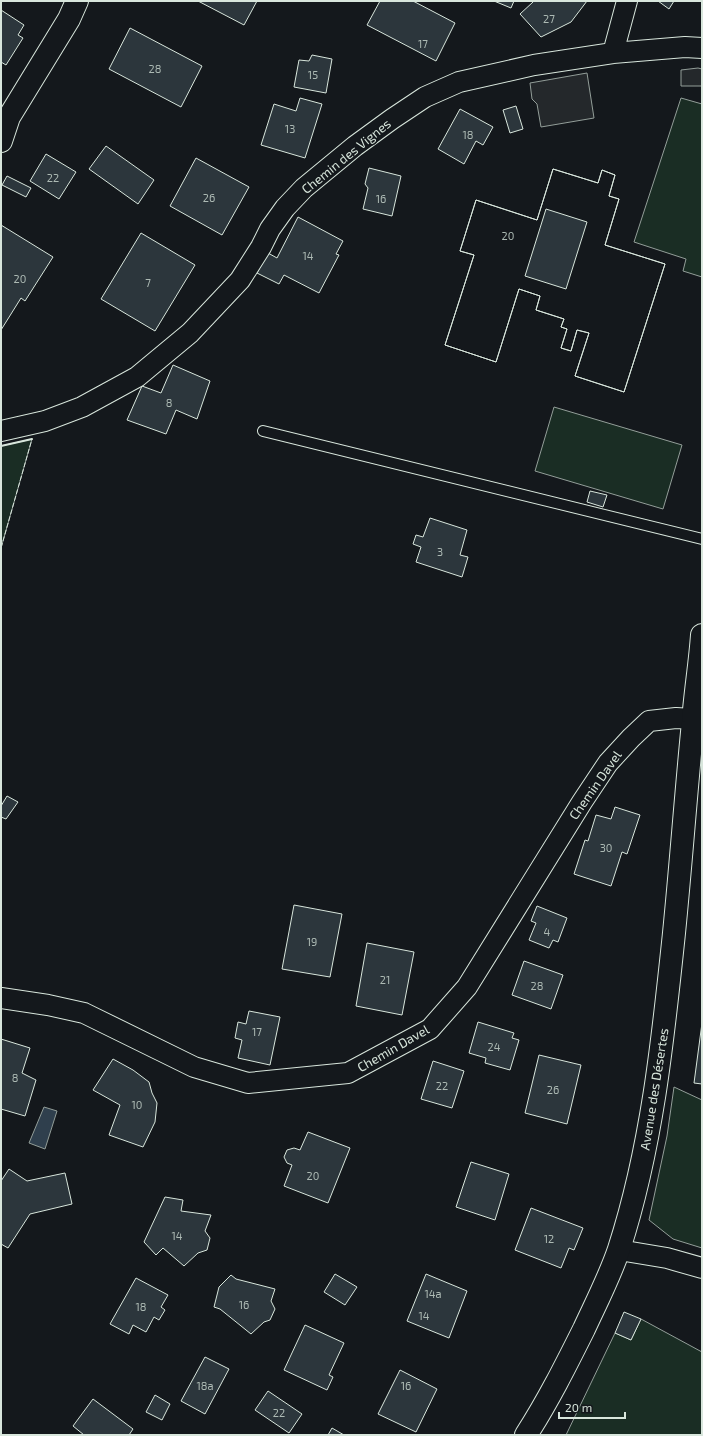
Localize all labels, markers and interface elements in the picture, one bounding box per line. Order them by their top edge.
house number: 27 [543,12,555,25]
house number: 17 [418,37,428,50]
house number: 28 [149,62,161,75]
house number: 15 [308,68,318,81]
street label: Chemin des Vignes [298,115,394,197]
house number: 13 [285,122,295,135]
house number: 18 [462,128,474,141]
house number: 22 [47,171,59,184]
house number: 26 [203,191,215,204]
house number: 16 [376,192,386,205]
house number: 20 [502,229,514,242]
house number: 14 [302,249,314,262]
house number: 20 [14,272,26,285]
house number: 7 [145,276,151,289]
house number: 8 [166,396,172,409]
house number: 3 [437,545,443,558]
street label: Chemin Davel [565,747,625,823]
house number: 30 [600,841,612,854]
house number: 4 [544,925,551,938]
house number: 19 [307,935,317,948]
house number: 21 [380,973,390,986]
house number: 28 [531,979,543,992]
street label: Chemin Davel [354,1021,432,1075]
house number: 17 [252,1025,262,1038]
street label: Avenue des Désertes [636,1027,672,1151]
house number: 24 [488,1040,501,1053]
house number: 8 [12,1071,18,1084]
house number: 22 [436,1079,448,1092]
house number: 26 [547,1083,559,1096]
house number: 10 [131,1098,143,1111]
house number: 20 [307,1169,319,1182]
house number: 14 [171,1229,183,1242]
house number: 12 [544,1232,554,1245]
house number: 14a [424,1287,442,1300]
house number: 16 [239,1298,249,1311]
house number: 18 [135,1300,147,1313]
house number: 14 [418,1309,430,1322]
house number: 18a [196,1379,214,1392]
house number: 16 [401,1379,411,1392]
scale bar [559,1394,625,1420]
text: 20 m [565,1400,592,1414]
house number: 22 [273,1406,285,1419]

